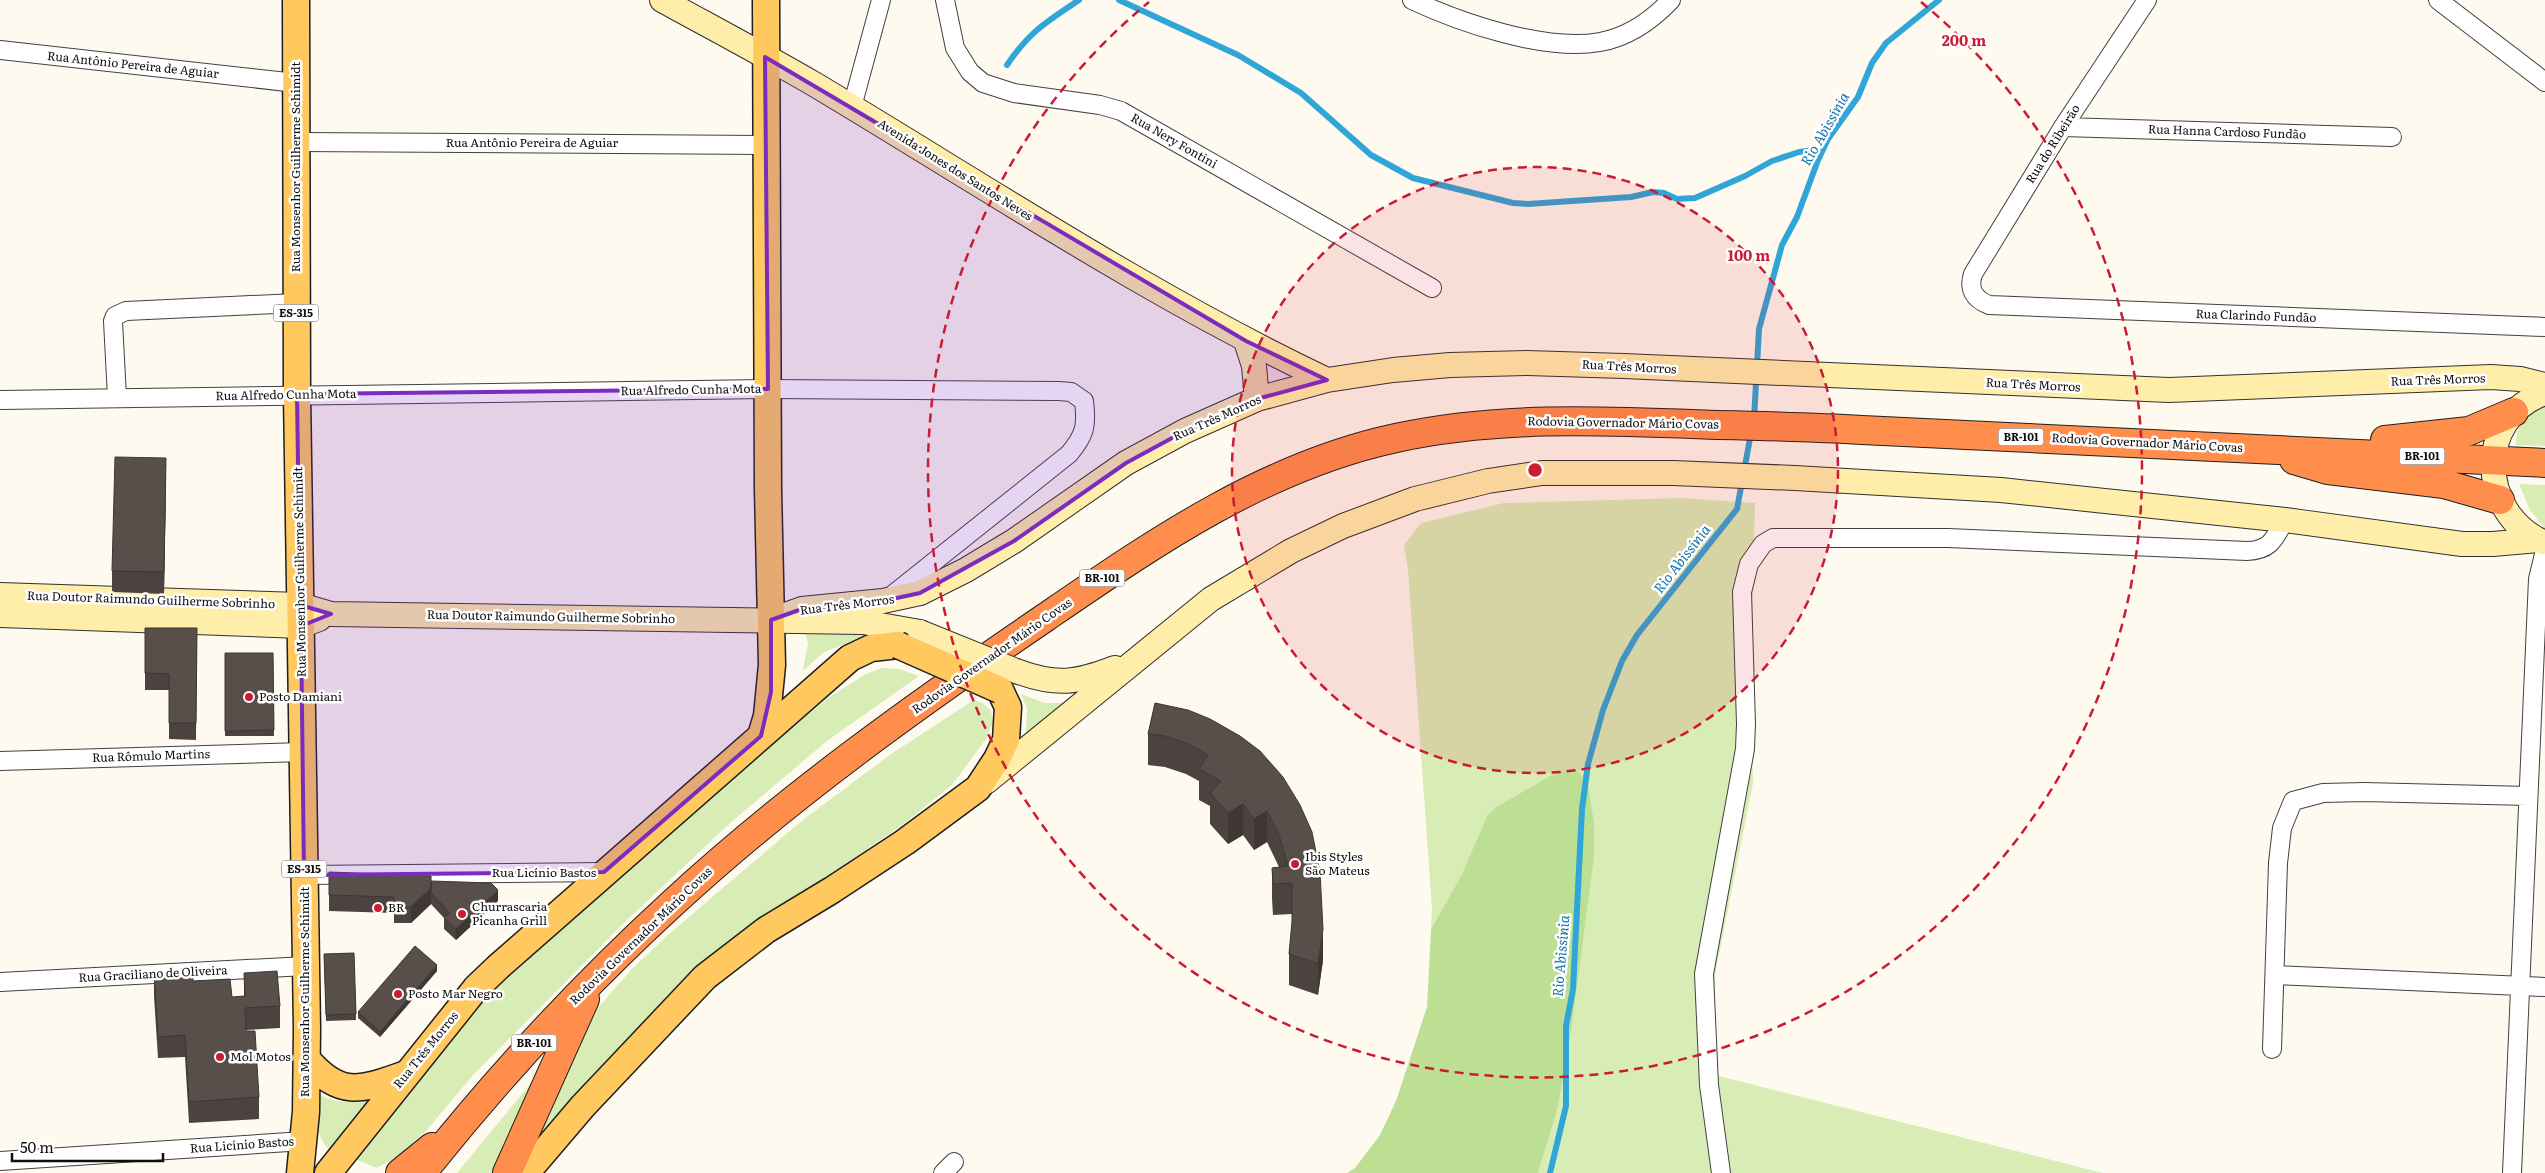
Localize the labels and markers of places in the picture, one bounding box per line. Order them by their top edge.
centre of rings [1526,461,1544,479]
place label: Posto Damiani [259,687,342,705]
marker: Posto Damiani [243,691,255,703]
place label: Ibis Styles São Mateus [1305,847,1370,879]
marker: Ibis Styles São Mateus [1289,858,1301,870]
place label: Churrascaria Picanha Grill [472,897,548,929]
place label: BR [388,898,405,916]
marker: BR [372,902,384,914]
marker: Churrascaria Picanha Grill [456,908,468,920]
place label: Posto Mar Negro [408,984,503,1002]
marker: Posto Mar Negro [392,988,404,1000]
place label: Mol Motos [230,1047,291,1065]
marker: Mol Motos [214,1051,226,1063]

